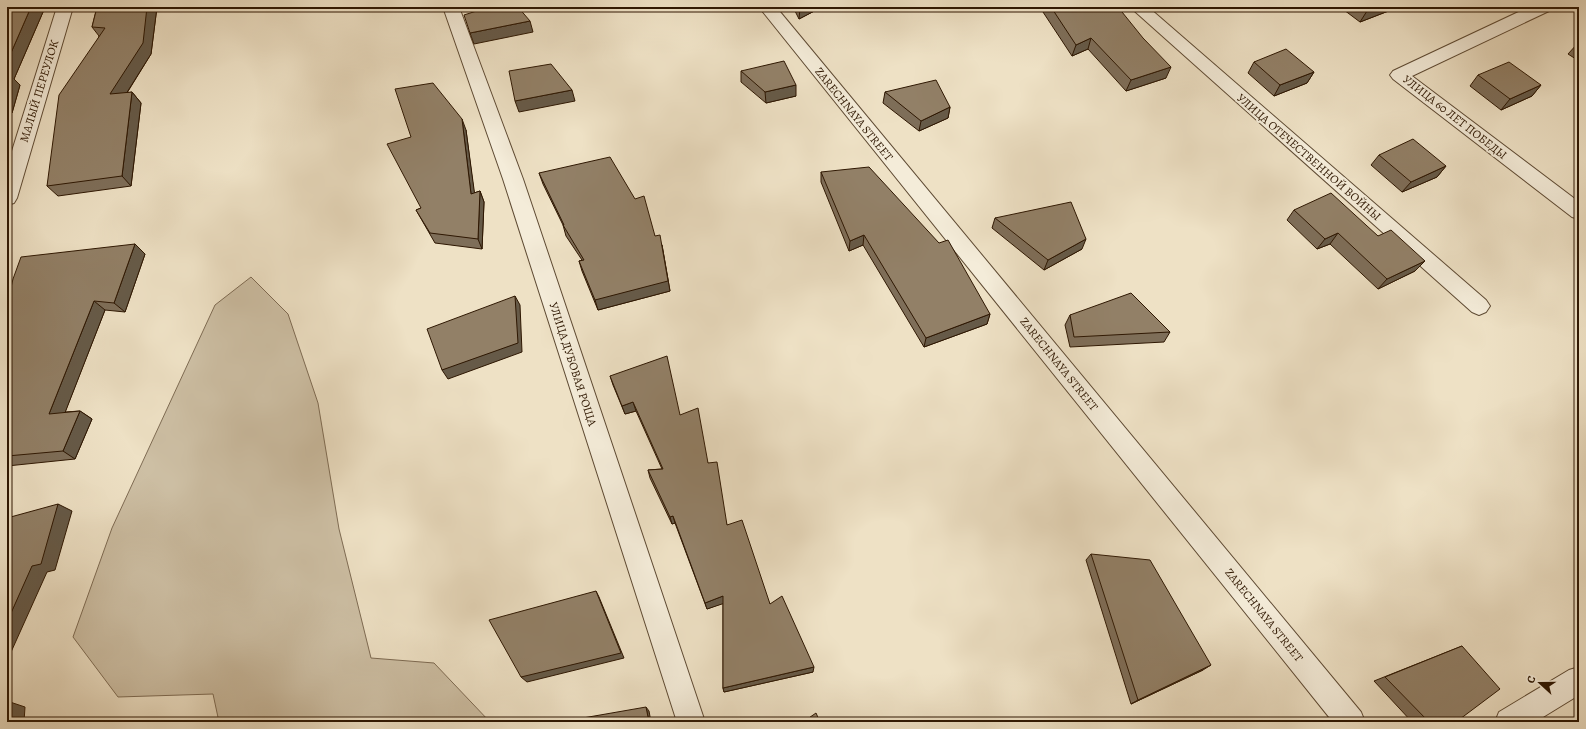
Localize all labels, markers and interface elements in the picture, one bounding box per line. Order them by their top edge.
street label: МАЛЫЙ ПЕРЕУЛОК [16,38,62,144]
street label: ZARECHNAYA STREET [811,64,897,164]
street label: УЛИЦА 60 ЛЕТ ПОБЕДЫ [1400,71,1510,163]
street label: УЛИЦА ОТЕЧЕСТВЕННОЙ ВОЙНЫ [1233,90,1385,224]
street label: УЛИЦА ДУБОВАЯ РОЩА [545,300,601,429]
street label: ZARECHNAYA STREET [1016,314,1102,414]
street label: ZARECHNAYA STREET [1221,565,1307,665]
north arrow [1520,663,1560,703]
text: С [1523,674,1539,685]

